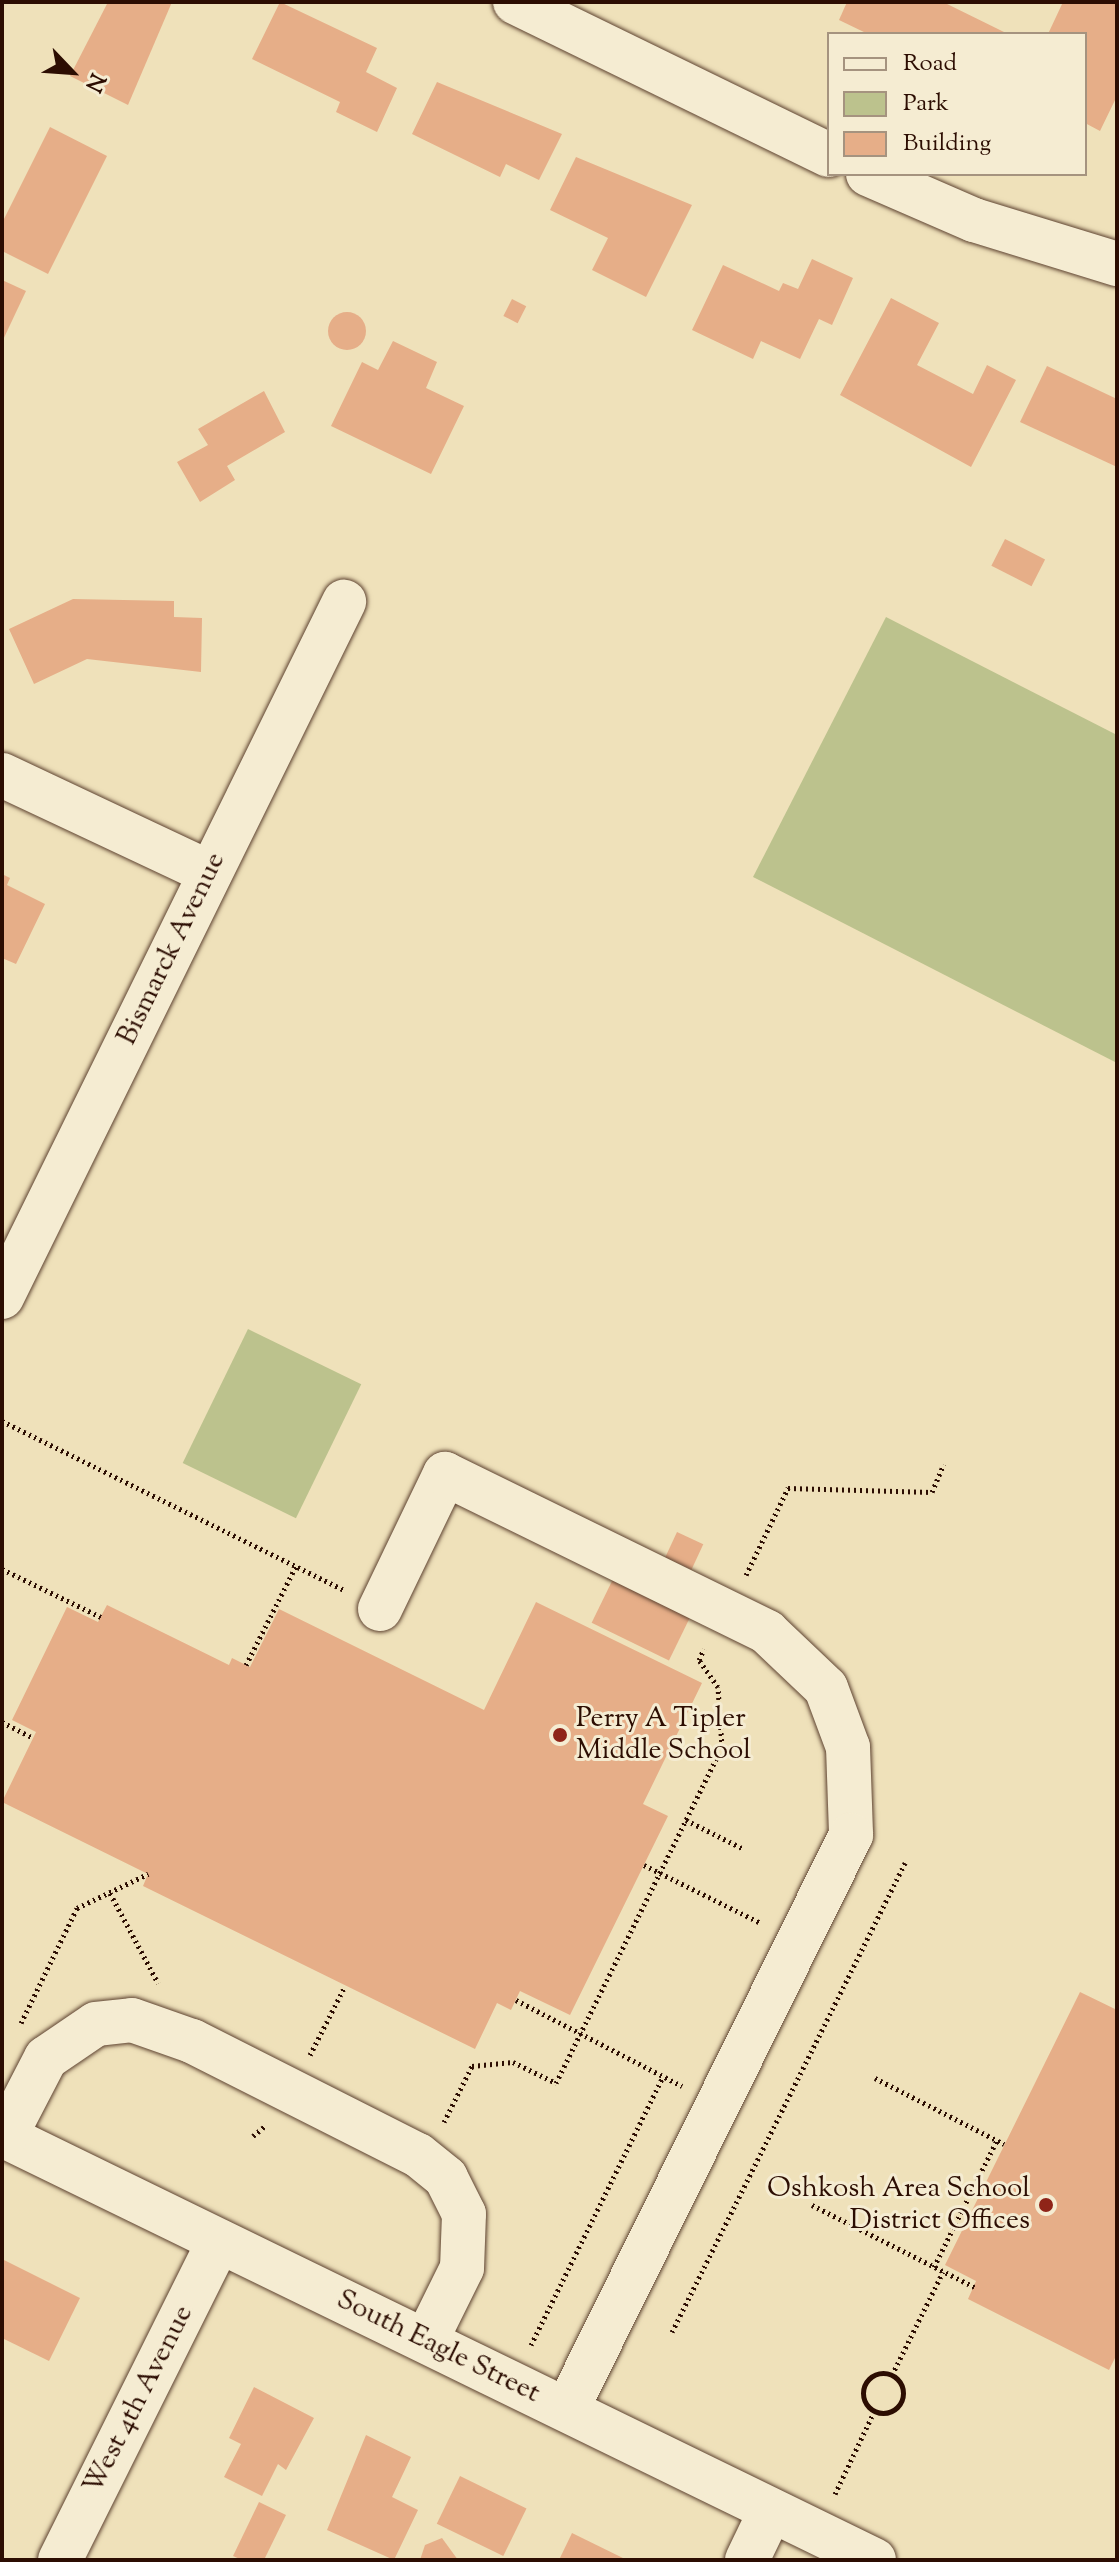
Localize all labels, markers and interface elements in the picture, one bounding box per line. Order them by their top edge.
north arrow [32,32,112,112]
legend [827,32,1087,176]
text: Road [903,47,957,81]
text: N [76,67,112,97]
text: Park [903,87,949,121]
text: Building [903,127,991,161]
street label: Bismarck Avenue [111,847,233,1051]
place label: Perry A Tipler Middle School [576,1702,751,1768]
marker: Perry A Tipler Middle School [551,1726,569,1744]
place label: Oshkosh Area School District Offices [767,2172,1030,2238]
marker: Oshkosh Area School District Offices [1037,2196,1055,2214]
street label: South Eagle Street [331,2283,545,2411]
street label: West 4th Avenue [77,2300,201,2500]

